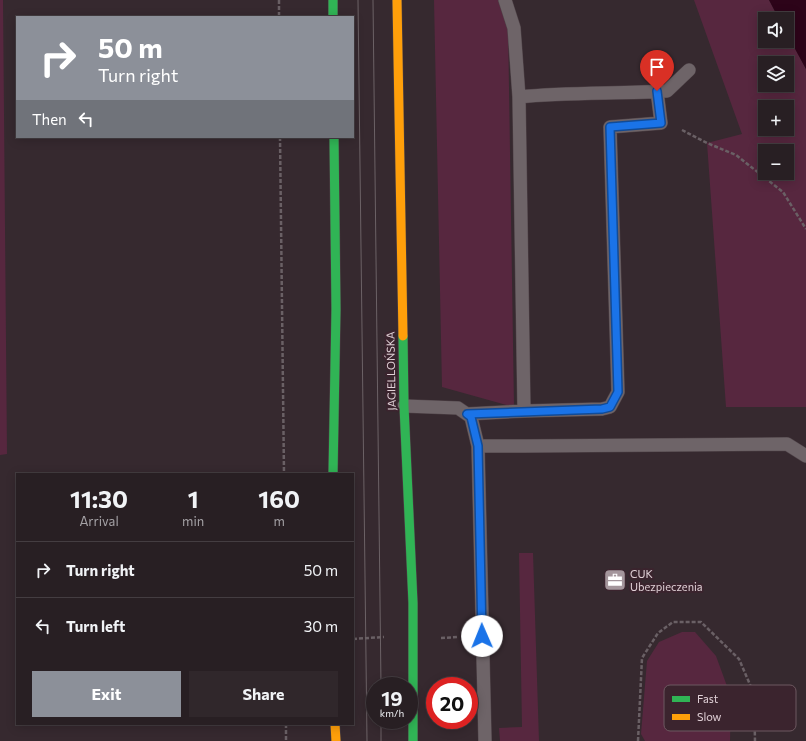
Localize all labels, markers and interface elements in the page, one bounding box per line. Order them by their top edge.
map controls [758,12,794,180]
button: sound [758,12,794,48]
text: 50 m [98,30,163,64]
icon: right [32,32,84,84]
pin [640,50,674,91]
icon: arrive [646,56,668,78]
button: layers [758,56,794,92]
text: Turn right [98,64,178,86]
button: + [758,100,794,136]
icon: left [75,108,97,130]
text: Then [32,110,67,128]
button: − [758,144,794,180]
street label: JAGIELLOŃSKA [382,331,399,411]
text: 11:30 [70,484,128,513]
text: 1 [188,484,199,513]
text: 160 [258,484,300,513]
text: Arrival [79,513,119,529]
text: min [182,513,204,529]
text: m [273,513,285,529]
icon: right [32,559,54,581]
text: Turn right [66,561,135,579]
text: 50 m [304,561,338,579]
office icon: CUK Ubezpieczenia [602,567,628,593]
place label: CUK Ubezpieczenia [630,567,703,593]
icon: left [32,615,54,637]
position arrow [461,615,503,657]
text: Turn left [66,617,125,635]
text: 30 m [304,617,338,635]
button: Exit [32,671,181,717]
button: Share [189,671,338,717]
speed limit sign: 20 [426,677,478,729]
legend [664,685,796,731]
text: 19 [381,686,403,710]
text: Fast [697,692,719,705]
text: km/h [380,707,404,719]
text: Slow [697,710,722,723]

